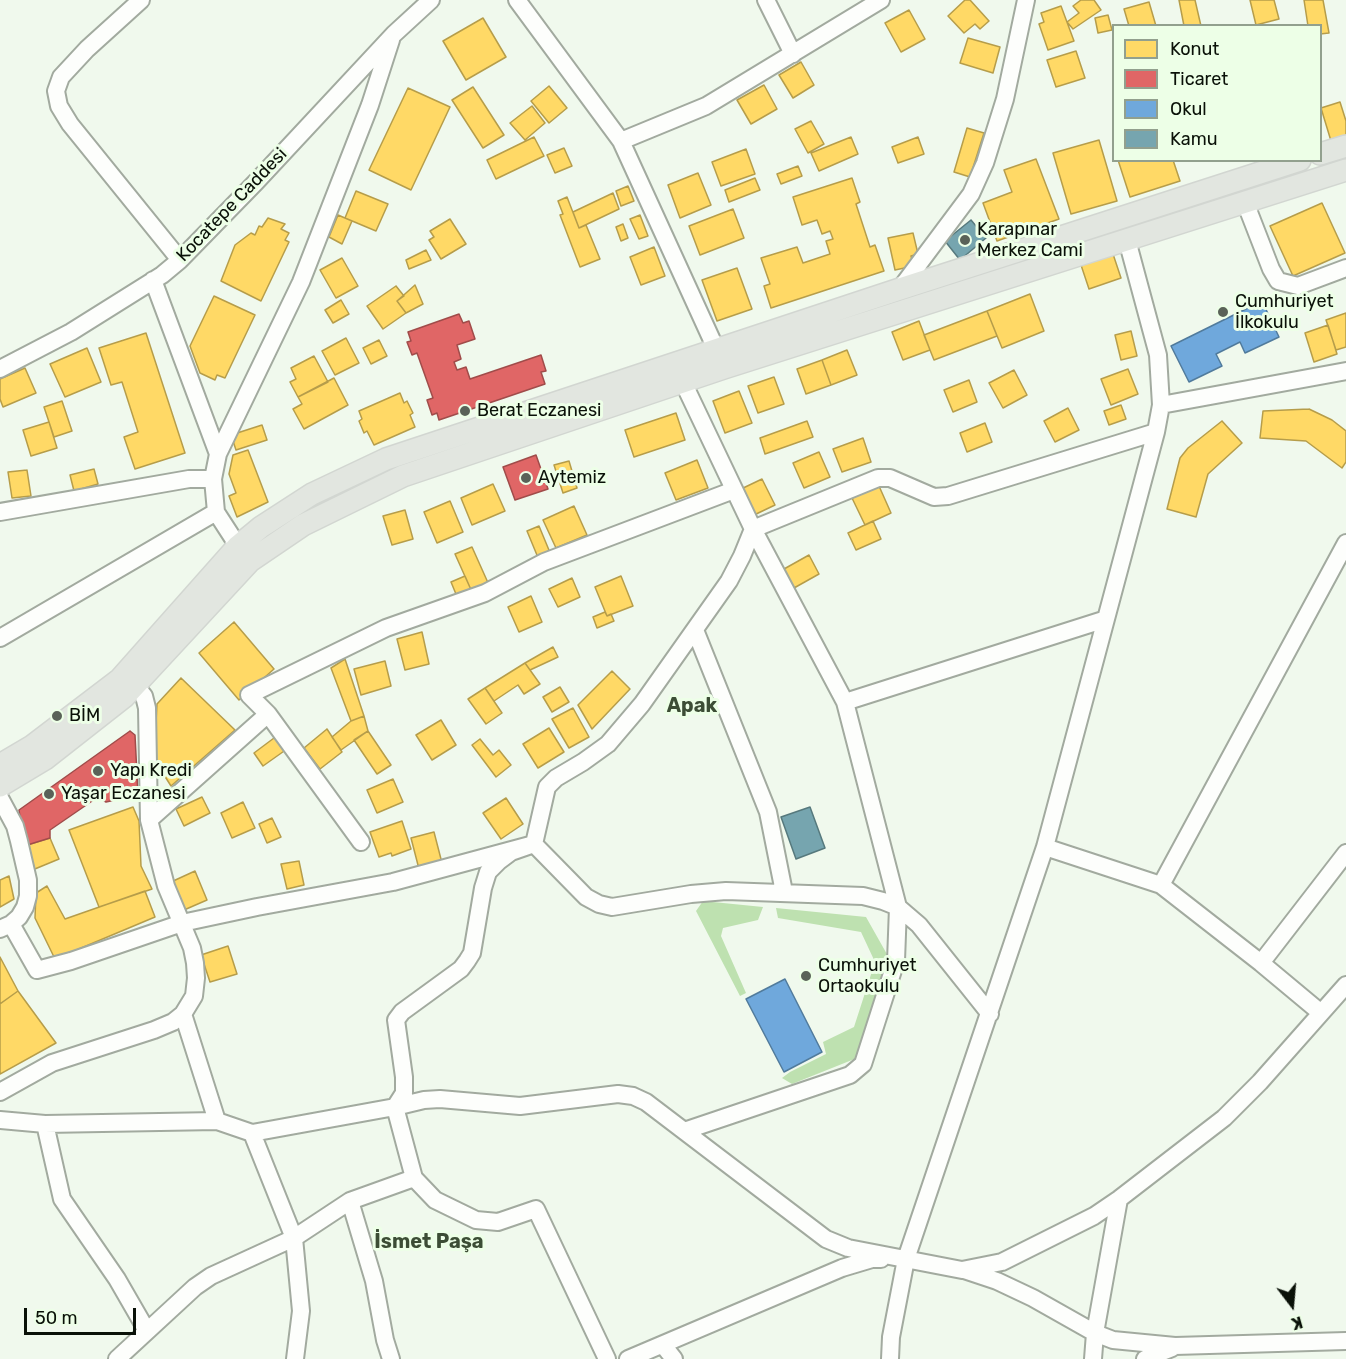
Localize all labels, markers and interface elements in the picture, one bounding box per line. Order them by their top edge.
legend [1112,24,1322,162]
text: Konut [1170,38,1219,60]
text: Ticaret [1170,68,1228,90]
text: Okul [1170,98,1207,120]
text: Kamu [1170,128,1217,150]
street label: Kocatepe Caddesi [172,144,292,266]
place label: Karapınar Merkez Cami [977,219,1083,262]
marker: Karapınar Merkez Cami [958,233,972,247]
place label: Cumhuriyet İlkokulu [1235,291,1333,334]
marker: Cumhuriyet İlkokulu [1216,305,1230,319]
place label: Berat Eczanesi [477,400,601,422]
marker: Berat Eczanesi [458,404,472,418]
place label: Aytemiz [538,467,606,489]
marker: Aytemiz [519,471,533,485]
district label: Apak [667,694,717,718]
place label: BİM [69,705,100,727]
marker: BİM [50,709,64,723]
place label: Yapı Kredi [110,760,192,782]
marker: Yapı Kredi [91,764,105,778]
place label: Yaşar Eczanesi [61,783,186,805]
marker: Yaşar Eczanesi [42,787,56,801]
place label: Cumhuriyet Ortaokulu [818,955,916,998]
marker: Cumhuriyet Ortaokulu [799,969,813,983]
district label: İsmet Paşa [374,1230,484,1254]
north arrow [1262,1275,1322,1335]
scale bar [27,1296,140,1334]
text: 50 m [35,1307,78,1329]
text: K [1289,1312,1305,1333]

